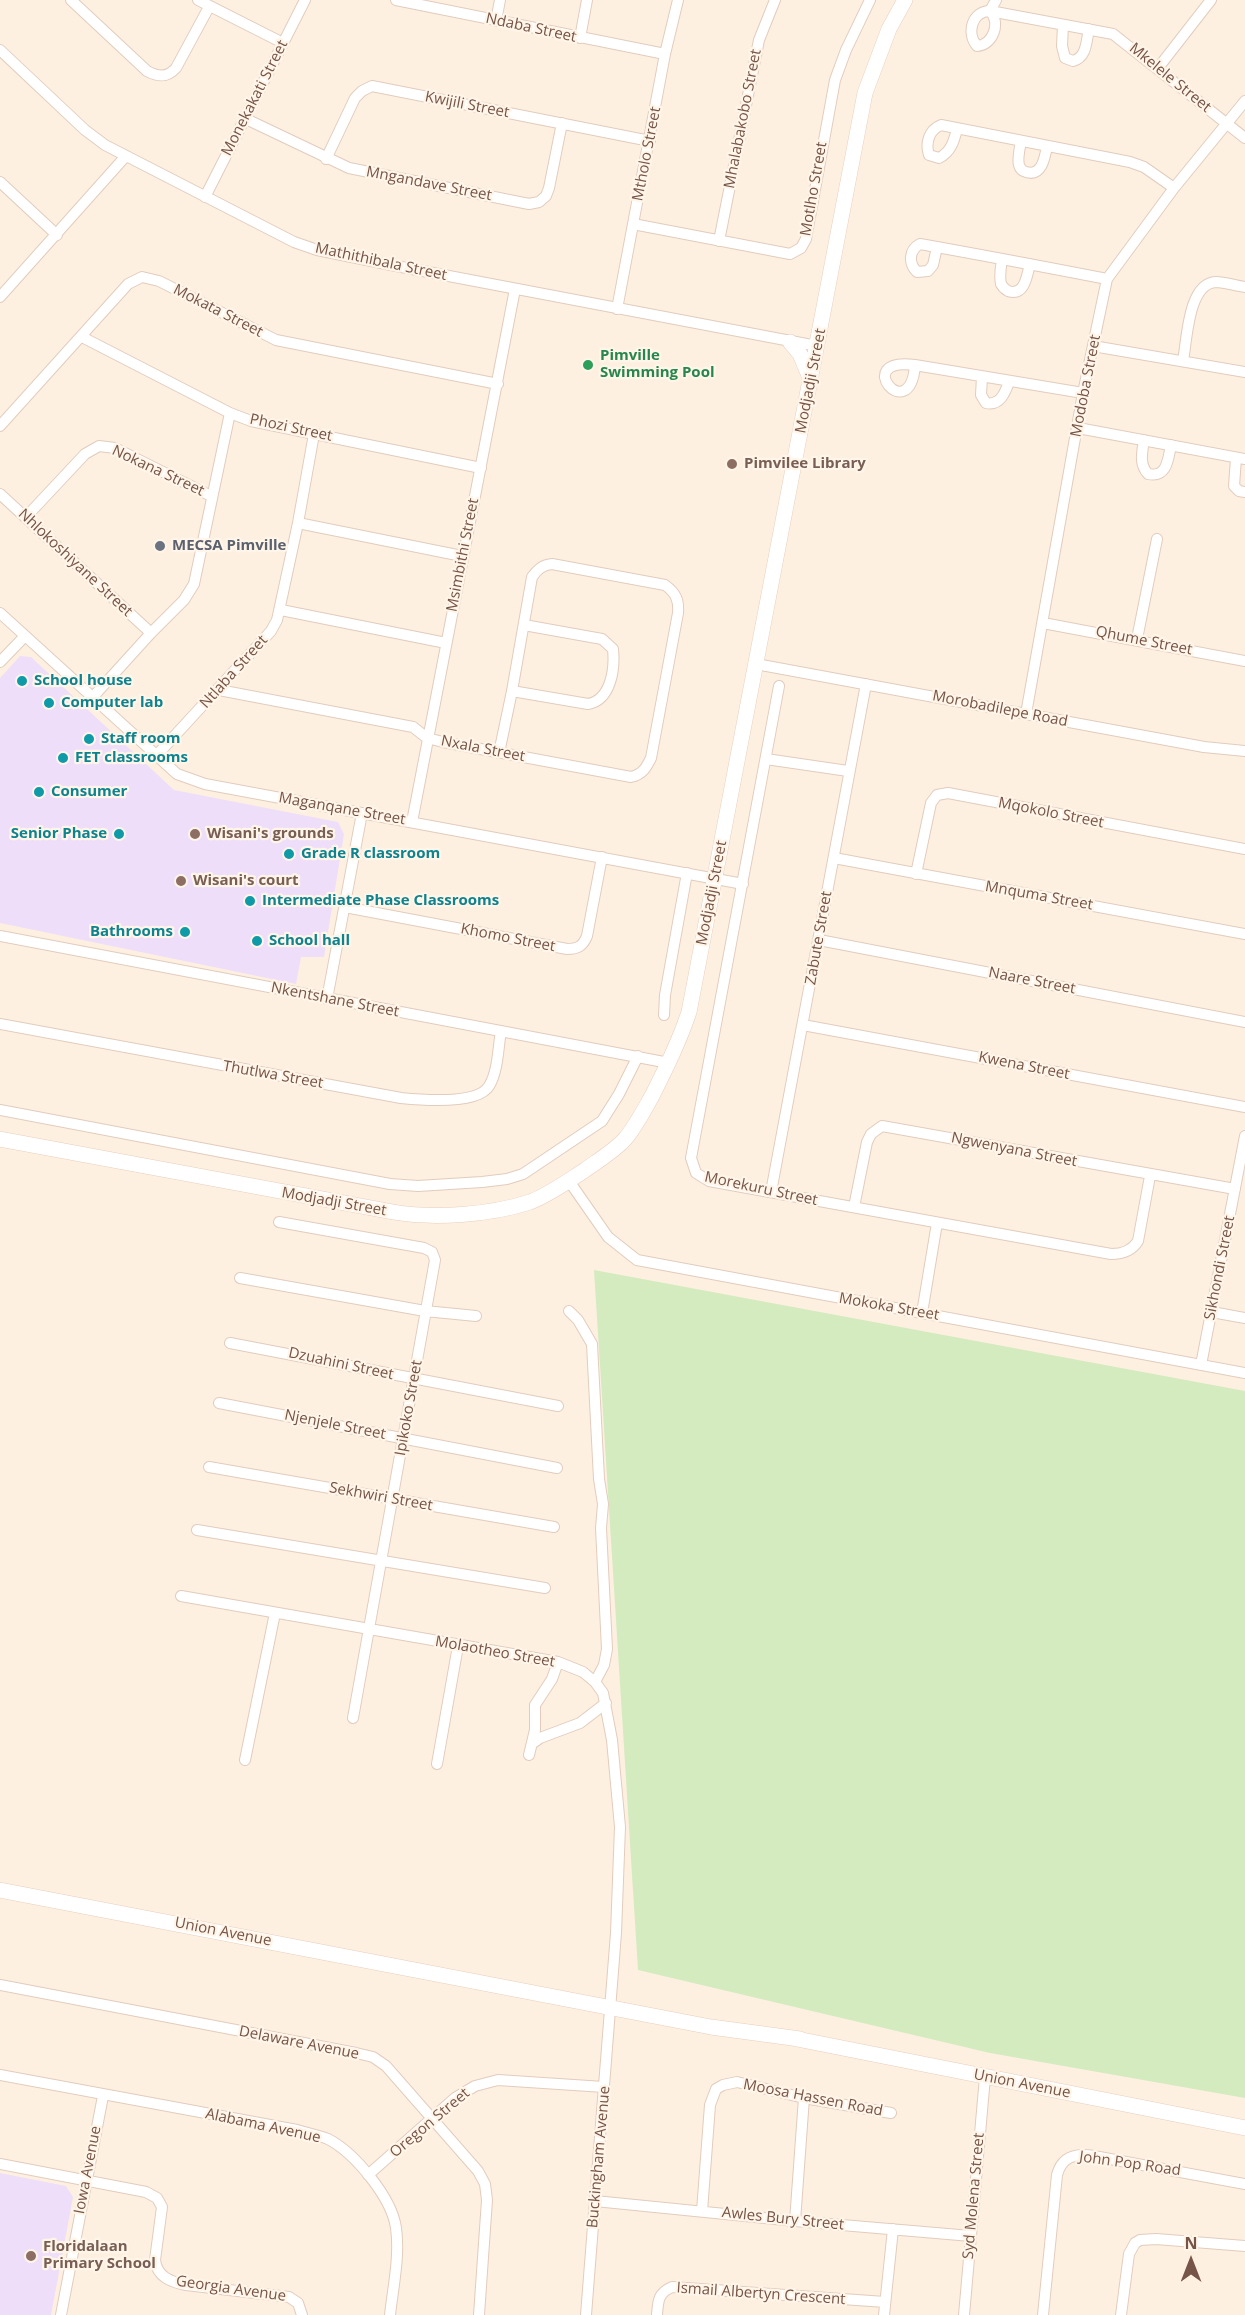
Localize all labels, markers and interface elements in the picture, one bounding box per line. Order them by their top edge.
street label: Ndaba Street [484,10,578,46]
street label: Monekakati Street [218,37,292,159]
street label: Mkelele Street [1125,40,1215,116]
street label: Mhalabakobo Street [721,48,765,190]
street label: Kwijili Street [423,88,511,122]
street label: Mtholo Street [629,105,665,203]
street label: Motlho Street [797,140,831,238]
street label: Mngandave Street [365,163,493,205]
street label: Mathithibala Street [314,239,448,285]
street label: Mokata Street [170,281,266,341]
street label: Modjadji Street [792,327,830,435]
street label: Modoba Street [1067,333,1105,439]
place label: Pimville Swimming Pool [600,347,715,382]
marker: Pimville Swimming Pool [581,358,595,372]
street label: Phozi Street [248,410,334,446]
street label: Nokana Street [109,442,207,500]
place label: Pimvilee Library [744,455,866,473]
marker: Pimvilee Library [725,457,739,471]
street label: Msimbithi Street [443,497,483,613]
street label: Nhlokoshiyane Street [14,505,136,621]
place label: MECSA Pimville [172,537,286,555]
marker: MECSA Pimville [153,539,167,553]
street label: Qhume Street [1094,623,1194,659]
street label: Ntlaba Street [197,632,271,712]
place label: School house [34,672,132,690]
marker: School house [15,674,29,688]
street label: Morobadilepe Road [931,687,1069,731]
place label: Computer lab [61,694,163,712]
marker: Computer lab [42,696,56,710]
place label: Staff room [101,730,180,748]
marker: Staff room [82,732,96,746]
street label: Nxala Street [439,732,527,766]
place label: FET classrooms [75,749,188,767]
marker: FET classrooms [56,751,70,765]
place label: Consumer [51,783,127,801]
marker: Consumer [32,785,46,799]
street label: Maganqane Street [277,789,407,829]
street label: Mqokolo Street [997,794,1105,832]
place label: Senior Phase [11,825,107,843]
place label: Wisani's grounds [207,825,334,843]
marker: Senior Phase [112,827,126,841]
marker: Wisani's grounds [188,827,202,841]
street label: Modjadji Street [693,839,731,947]
place label: Grade R classroom [301,845,440,863]
marker: Grade R classroom [282,847,296,861]
place label: Wisani's court [193,872,299,890]
marker: Wisani's court [174,874,188,888]
street label: Mnquma Street [984,878,1094,914]
street label: Zabute Street [802,890,836,986]
place label: Intermediate Phase Classrooms [262,892,499,910]
marker: Intermediate Phase Classrooms [243,894,257,908]
street label: Khomo Street [459,920,557,956]
place label: Bathrooms [90,923,173,941]
marker: Bathrooms [178,925,192,939]
place label: School hall [269,932,350,950]
marker: School hall [250,934,264,948]
street label: Naare Street [987,964,1077,998]
street label: Nkentshane Street [269,979,401,1021]
street label: Kwena Street [977,1048,1071,1084]
street label: Thutlwa Street [221,1057,325,1093]
street label: Ngwenyana Street [950,1129,1078,1171]
street label: Morekuru Street [703,1168,819,1210]
street label: Modjadji Street [280,1184,388,1220]
street label: Sikhondi Street [1201,1214,1239,1322]
street label: Mokoka Street [837,1289,941,1325]
street label: Dzuahini Street [287,1344,395,1384]
street label: Ipikoko Street [392,1359,426,1457]
street label: Njenjele Street [283,1406,387,1444]
street label: Sekhwiri Street [328,1479,434,1515]
street label: Molaotheo Street [434,1633,556,1671]
street label: Union Avenue [173,1914,273,1950]
street label: Delaware Avenue [237,2023,361,2063]
street label: Union Avenue [972,2066,1072,2102]
street label: Moosa Hassen Road [742,2076,884,2120]
street label: Oregon Street [387,2084,473,2162]
street label: Buckingham Avenue [584,2085,614,2229]
street label: Alabama Avenue [204,2105,322,2147]
street label: Iowa Avenue [71,2124,105,2216]
street label: Syd Molena Street [960,2132,988,2260]
street label: John Pop Road [1078,2148,1182,2180]
street label: Awles Bury Street [721,2204,845,2234]
north arrow [1161,2231,1221,2291]
text: N [1184,2232,1198,2254]
place label: Floridalaan Primary School [43,2238,156,2273]
marker: Floridalaan Primary School [24,2249,38,2263]
street label: Georgia Avenue [175,2272,287,2306]
street label: Ismail Albertyn Crescent [676,2279,846,2309]

